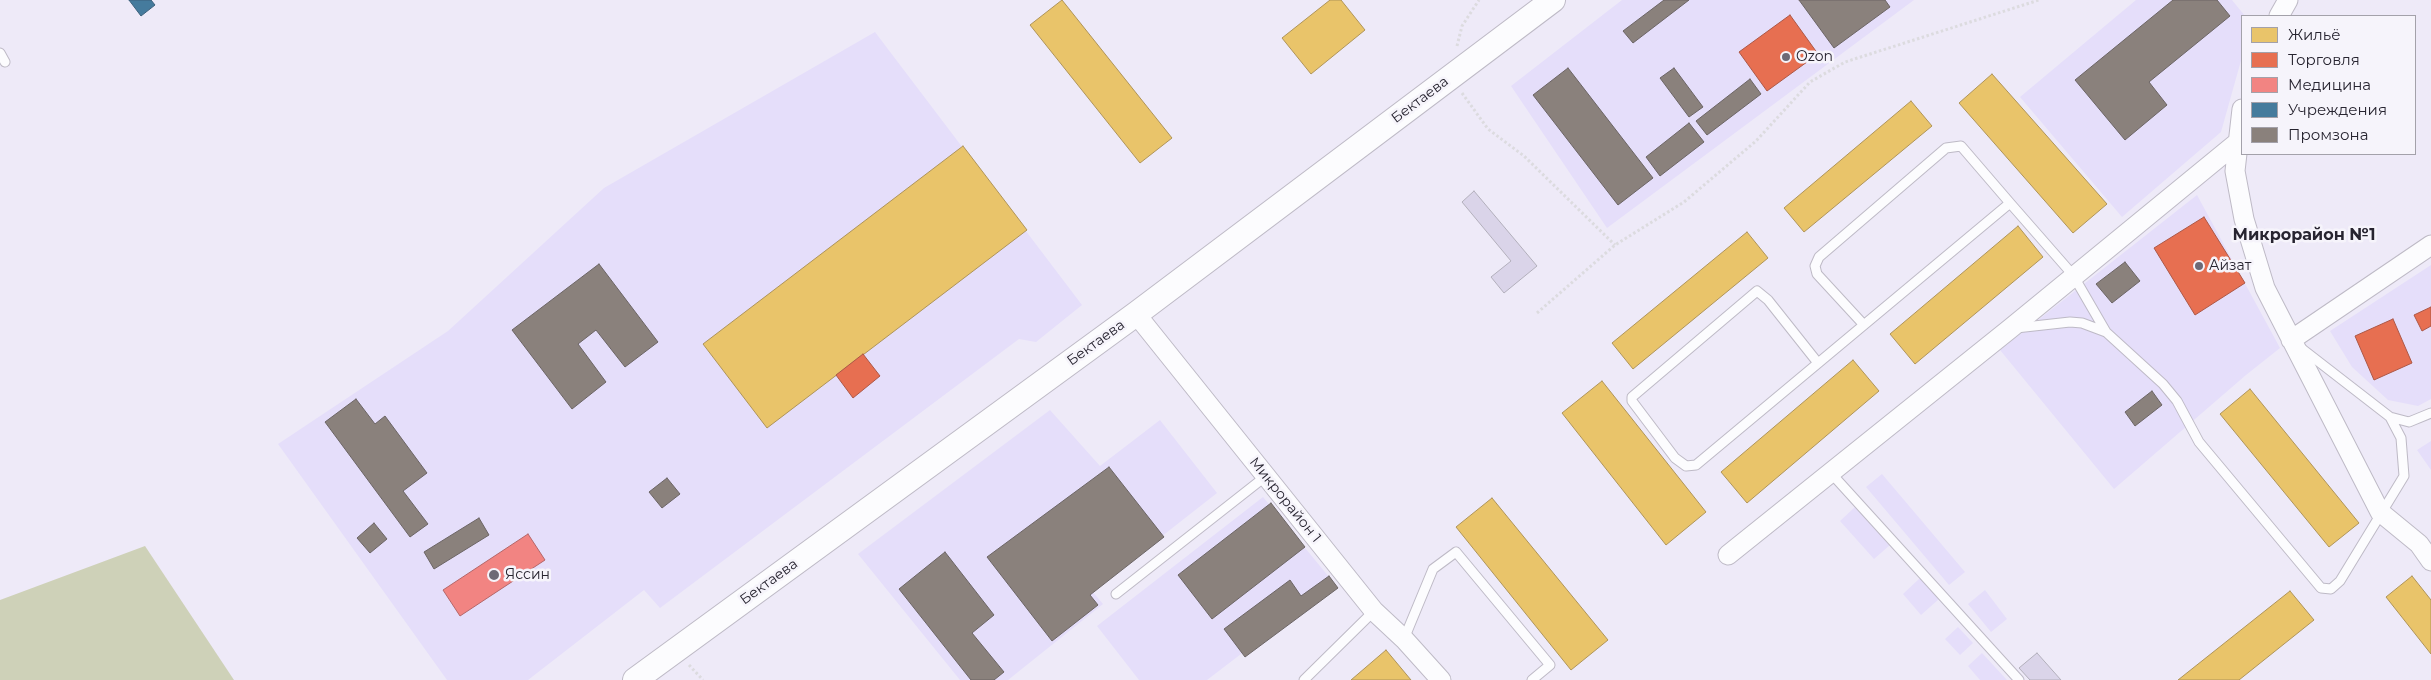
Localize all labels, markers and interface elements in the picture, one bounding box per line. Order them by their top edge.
legend [2241,15,2416,155]
text: Жильё [2288,25,2341,44]
place label: Ozon [1796,49,1833,65]
text: Торговля [2288,50,2360,69]
marker: Ozon [1780,51,1792,63]
street label: Бектаева [1388,73,1452,127]
text: Медицина [2288,75,2371,94]
text: Учреждения [2288,100,2387,119]
text: Промзона [2288,125,2368,144]
district label: Микрорайон №1 [2233,225,2375,245]
place label: Айзат [2209,258,2251,274]
marker: Айзат [2193,260,2205,272]
street label: Бектаева [1064,317,1128,369]
street label: Микрорайон 1 [1246,454,1324,546]
street label: Бектаева [737,556,801,608]
place label: Яссин [505,567,550,583]
marker: Яссин [487,568,501,582]

